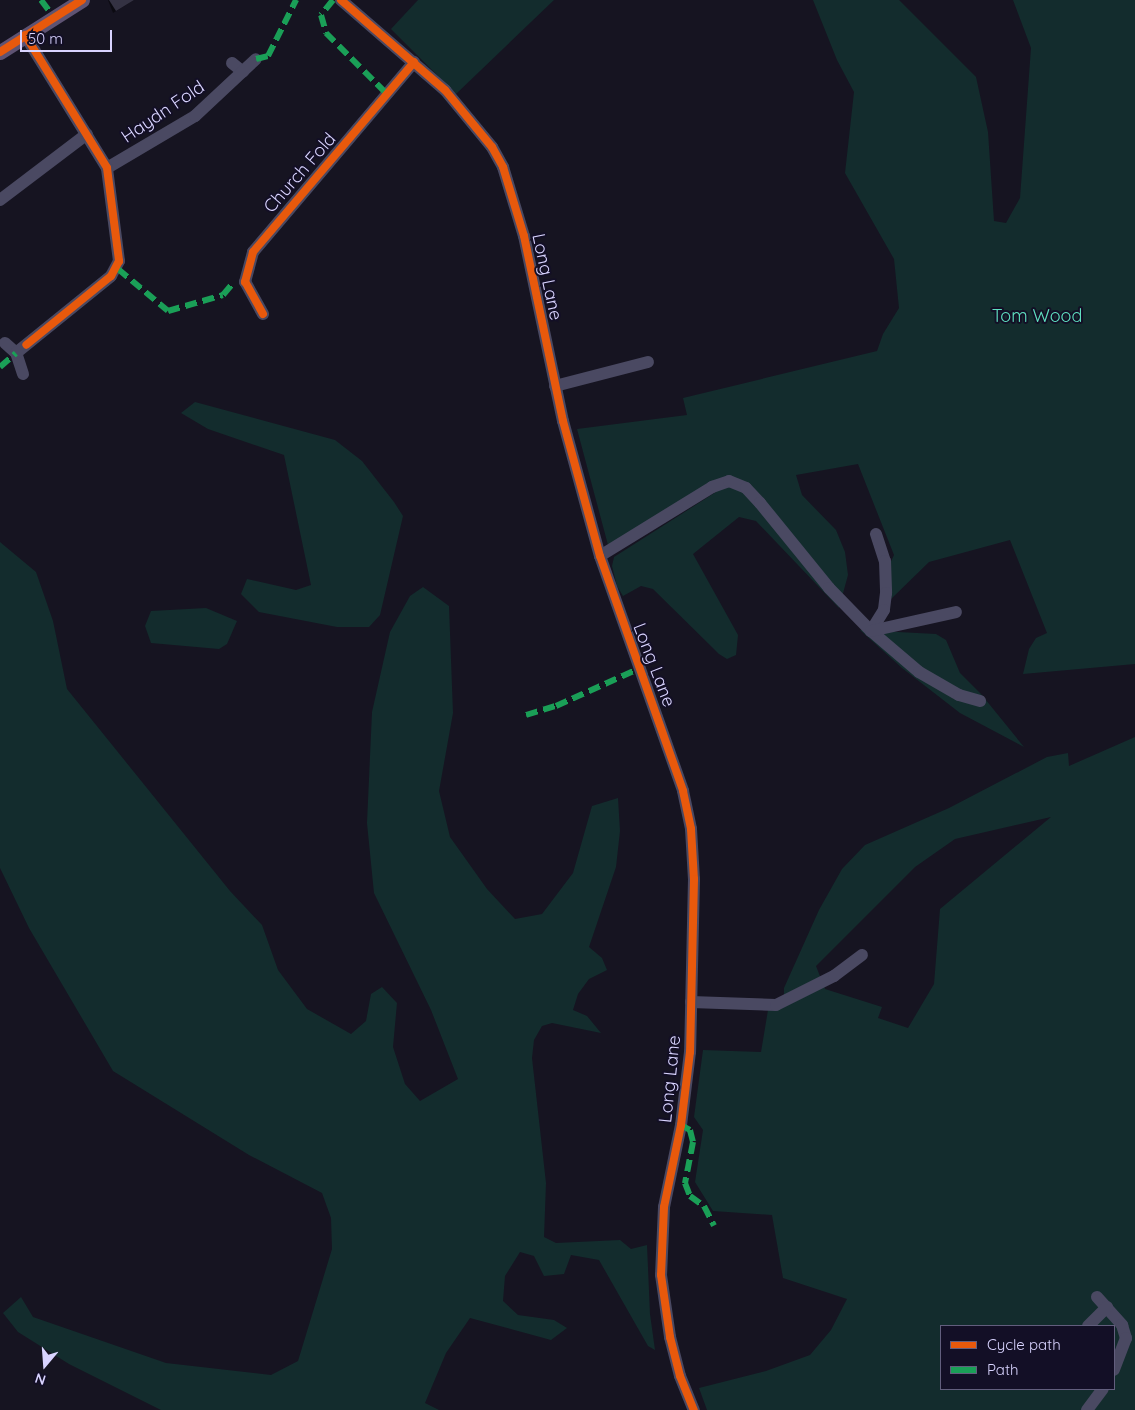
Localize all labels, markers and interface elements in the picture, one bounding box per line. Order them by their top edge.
scale bar [22,20,115,52]
text: 50 m [28,29,63,48]
street label: Haydn Fold [117,76,209,148]
street label: Church Fold [259,129,341,217]
street label: Long Lane [527,232,567,322]
park label: Tom Wood [992,305,1082,327]
street label: Long Lane [628,620,680,710]
street label: Long Lane [655,1034,685,1124]
legend [940,1325,1115,1390]
text: Cycle path [987,1335,1061,1354]
north arrow [20,1340,70,1390]
text: Path [987,1360,1019,1379]
text: N [33,1369,48,1389]

